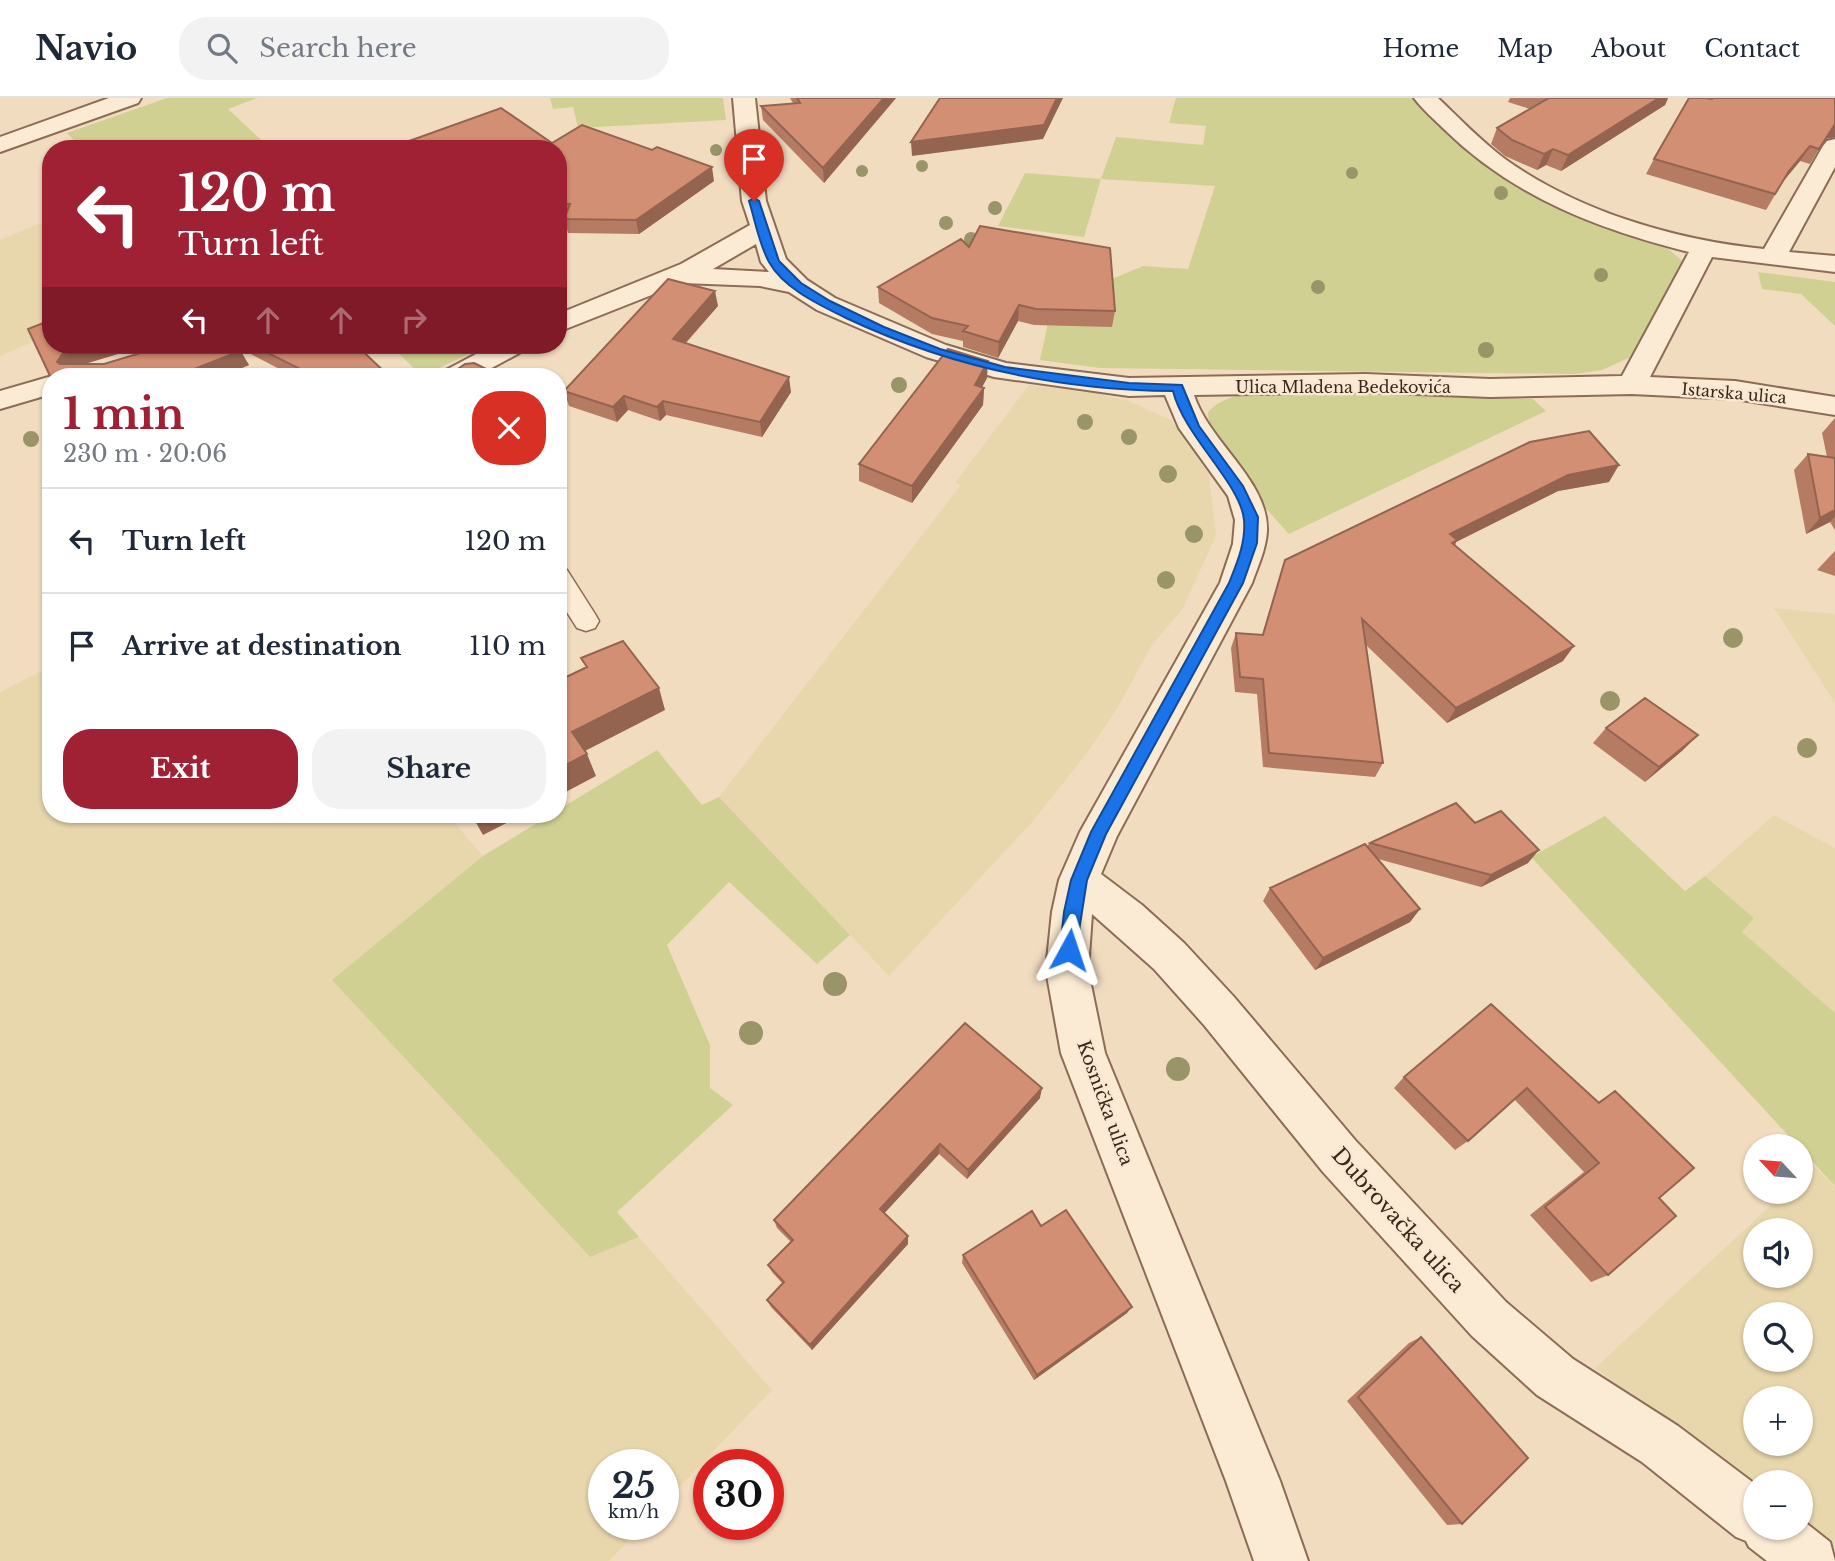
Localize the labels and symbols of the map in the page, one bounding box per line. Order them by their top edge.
pin [724,129,784,201]
street label: Ulica Mladena Bedekovića [1235,377,1451,397]
street label: Istarska ulica [1681,378,1788,408]
position arrow [1032,913,1106,987]
street label: Kosnička ulica [1072,1038,1138,1168]
north arrow [1743,1134,1813,1204]
street label: Dubrovačka ulica [1326,1142,1470,1298]
speed limit sign: 30 [693,1449,784,1540]

